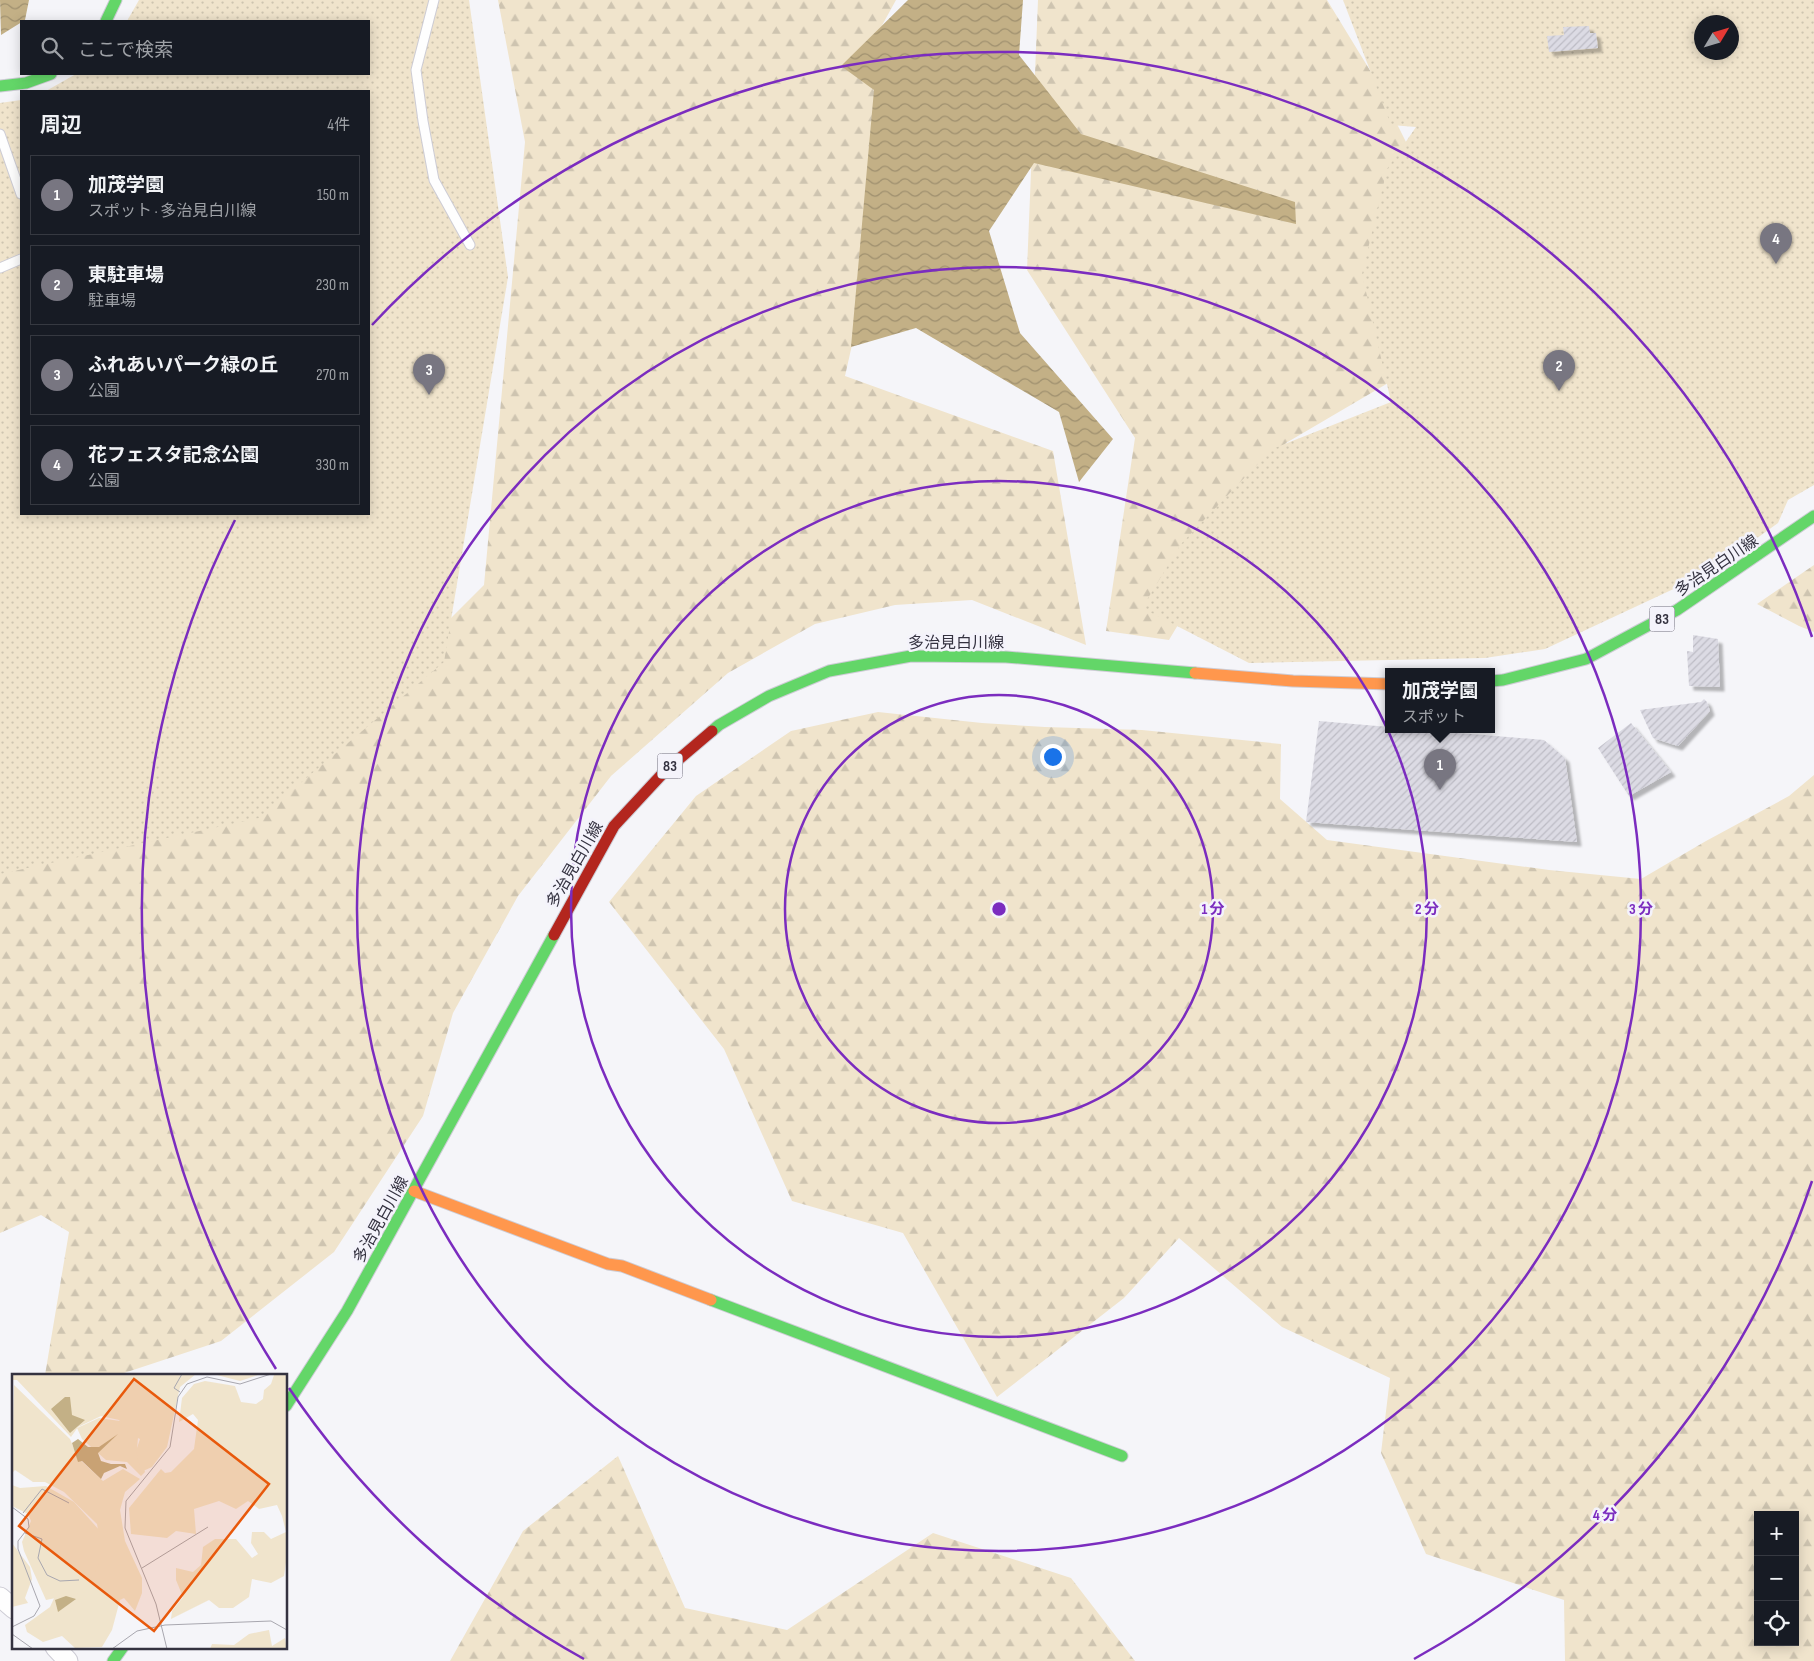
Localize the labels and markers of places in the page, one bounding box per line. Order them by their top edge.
pin: 4 [1760,223,1792,264]
pin: 2 [1543,350,1575,391]
pin: 3 [413,354,445,395]
pin: 1 [1424,749,1456,790]
centre of rings [990,900,1008,918]

